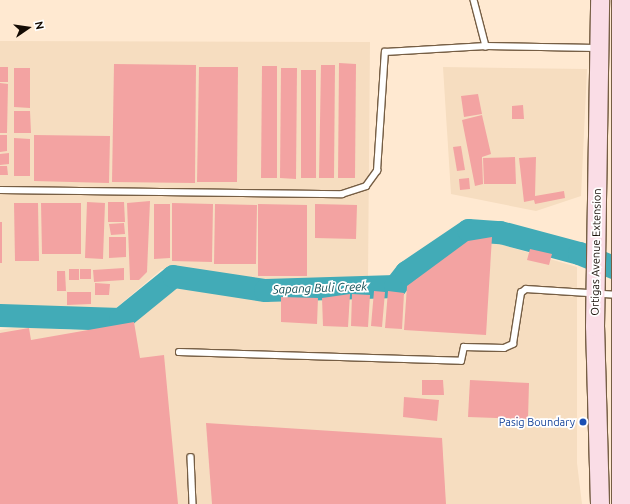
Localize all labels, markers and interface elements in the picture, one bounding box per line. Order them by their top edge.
north arrow [8,8,48,48]
text: N [33,20,46,31]
street label: Ortigas Avenue Extension [588,188,604,316]
water label: Sapang Buli Creek [272,279,368,297]
place label: Pasig Boundary [499,415,575,429]
marker: Pasig Boundary [578,417,588,427]

